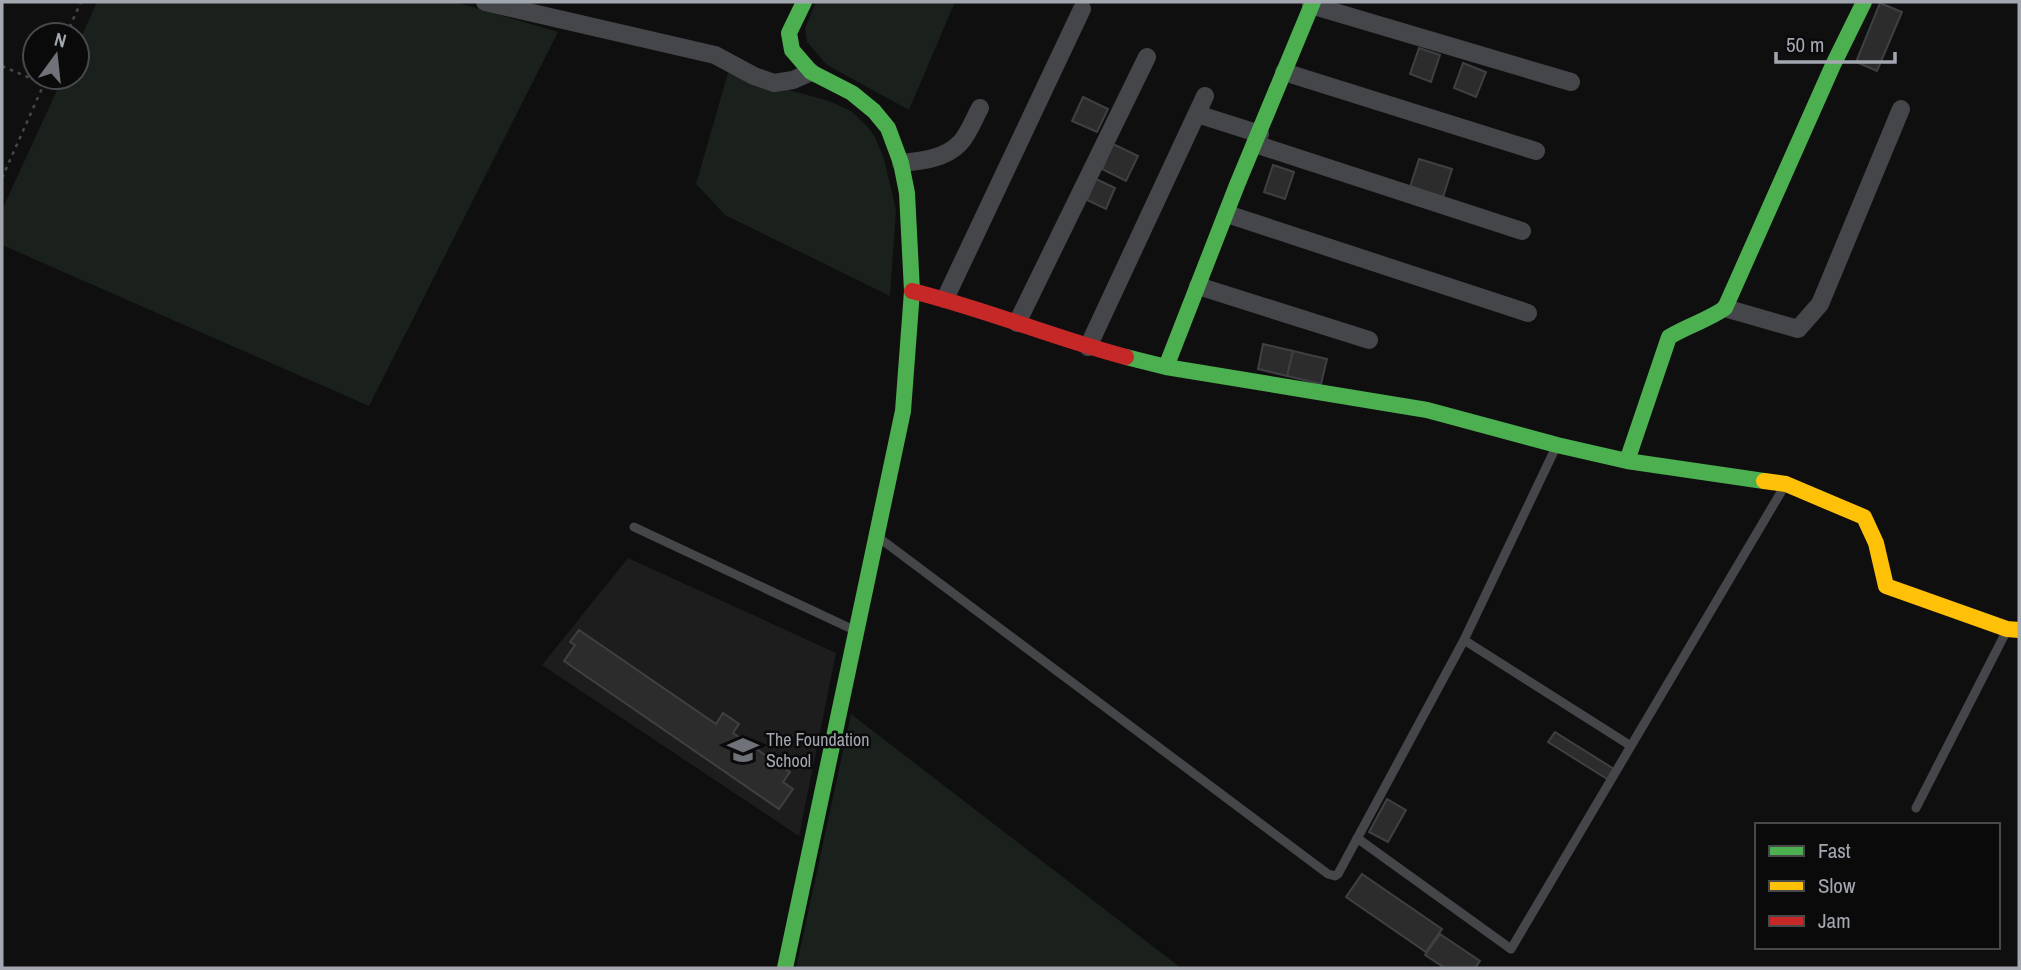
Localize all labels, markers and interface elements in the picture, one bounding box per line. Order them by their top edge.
north arrow [21,21,91,91]
scale bar [1776,21,1895,65]
text: N [52,26,69,54]
text: 50 m [1786,30,1824,59]
place label: The Foundation School [766,727,870,773]
school or university icon: The Foundation School [726,733,760,767]
legend [1755,823,2000,949]
text: Fast [1818,836,1851,865]
text: Slow [1818,871,1856,900]
text: Jam [1818,906,1851,935]

